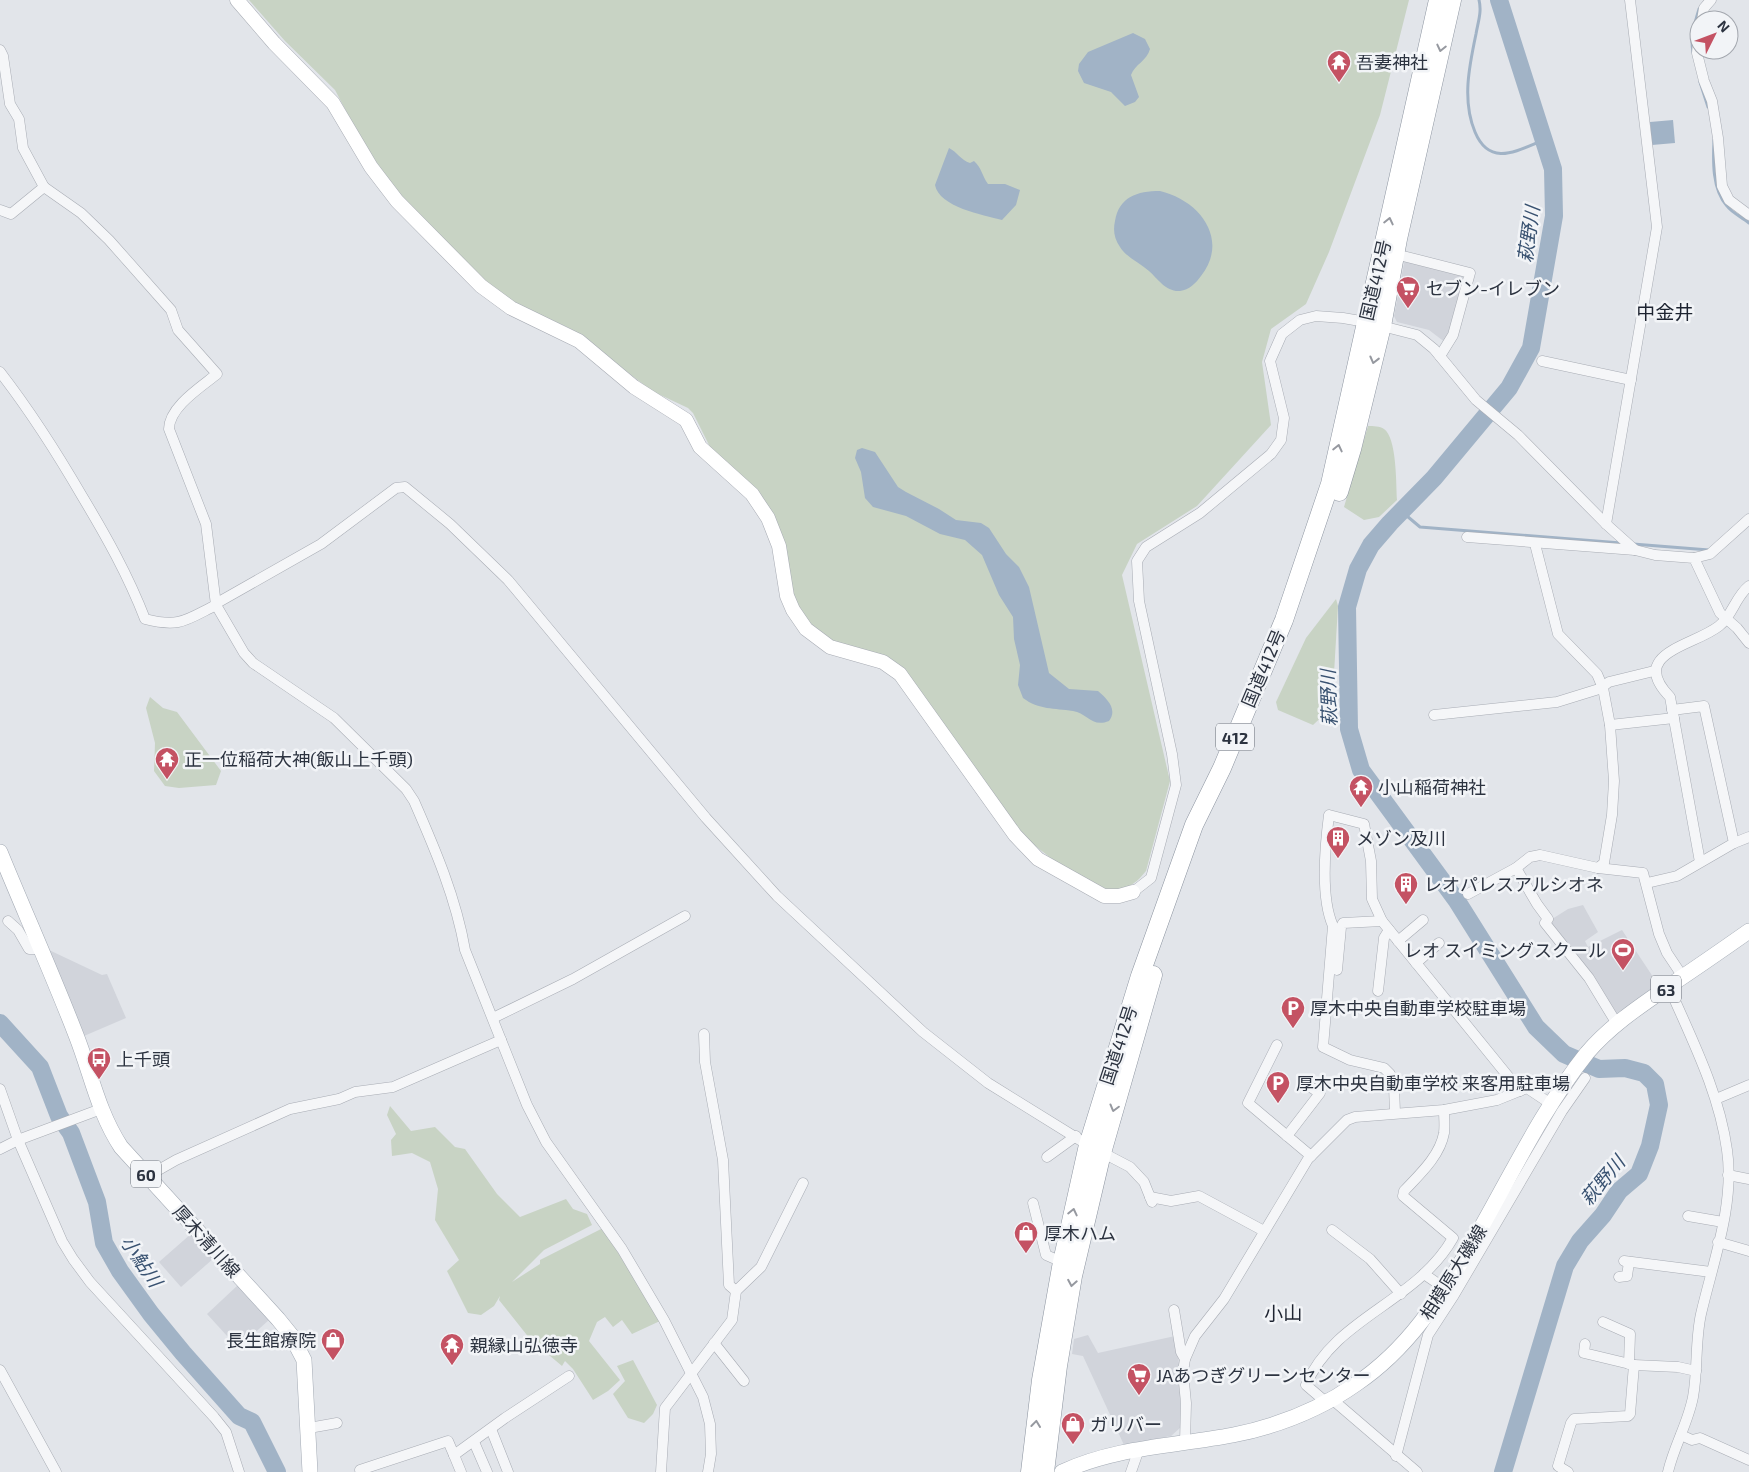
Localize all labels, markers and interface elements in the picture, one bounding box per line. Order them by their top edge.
north arrow [1689,10,1739,60]
text: N [1714,17,1734,35]
one-way arrow [1436,43,1447,52]
temple icon: 吾妻神社 [1326,49,1352,83]
place label: 吾妻神社 [1356,51,1428,73]
water label: 萩野川 [1513,202,1544,264]
one-way arrow [1383,217,1393,226]
street label: 国道412号 [1355,237,1395,323]
supermarket icon: セブン-イレブン [1395,275,1421,309]
place label: セブン-イレブン [1426,277,1560,299]
district label: 中金井 [1636,300,1694,323]
one-way arrow [1369,356,1380,365]
one-way arrow [1332,444,1343,453]
street label: 国道412号 [1237,626,1289,710]
water label: 萩野川 [1315,667,1340,727]
road number: 412 [1216,724,1254,750]
temple icon: 正一位稲荷大神(飯山上千頭) [154,746,180,780]
place label: 正一位稲荷大神(飯山上千頭) [184,748,413,770]
temple icon: 小山稲荷神社 [1348,774,1374,808]
place label: 小山稲荷神社 [1378,776,1486,798]
building icon: メゾン及川 [1325,825,1351,859]
place label: メゾン及川 [1356,827,1446,849]
building icon: レオパレスアルシオネ [1393,871,1419,905]
place label: レオパレスアルシオネ [1424,873,1604,895]
sports icon: レオ スイミングスクール [1610,937,1636,971]
place label: レオ スイミングスクール [1404,939,1606,961]
road number: 63 [1651,976,1681,1002]
parking icon: 厚木中央自動車学校駐車場 [1280,995,1306,1029]
place label: 厚木中央自動車学校駐車場 [1310,997,1526,1019]
street label: 国道412号 [1095,1002,1141,1088]
bus stop icon: 上千頭 [86,1046,112,1080]
place label: 上千頭 [116,1048,170,1070]
parking icon: 厚木中央自動車学校 来客用駐車場 [1265,1070,1291,1104]
place label: 厚木中央自動車学校 来客用駐車場 [1296,1072,1570,1094]
one-way arrow [1109,1103,1120,1112]
water label: 萩野川 [1575,1149,1630,1209]
road number: 60 [131,1160,161,1188]
street label: 厚木清川線 [169,1200,245,1282]
one-way arrow [1067,1207,1078,1216]
shop icon: 厚木ハム [1013,1220,1039,1254]
street label: 相模原大磯線 [1415,1220,1491,1324]
place label: 厚木ハム [1044,1222,1116,1244]
water label: 小鮎川 [117,1231,169,1293]
one-way arrow [1068,1278,1078,1287]
district label: 小山 [1264,1301,1302,1324]
shop icon: 長生館療院 [320,1327,346,1361]
place label: 長生館療院 [226,1329,316,1351]
temple icon: 親縁山弘徳寺 [439,1332,465,1366]
place label: 親縁山弘徳寺 [470,1334,578,1356]
supermarket icon: JAあつぎグリーンセンター [1126,1362,1152,1396]
place label: JAあつぎグリーンセンター [1156,1364,1370,1386]
shop icon: ガリバー [1060,1411,1086,1445]
place label: ガリバー [1090,1413,1162,1435]
one-way arrow [1030,1419,1041,1427]

